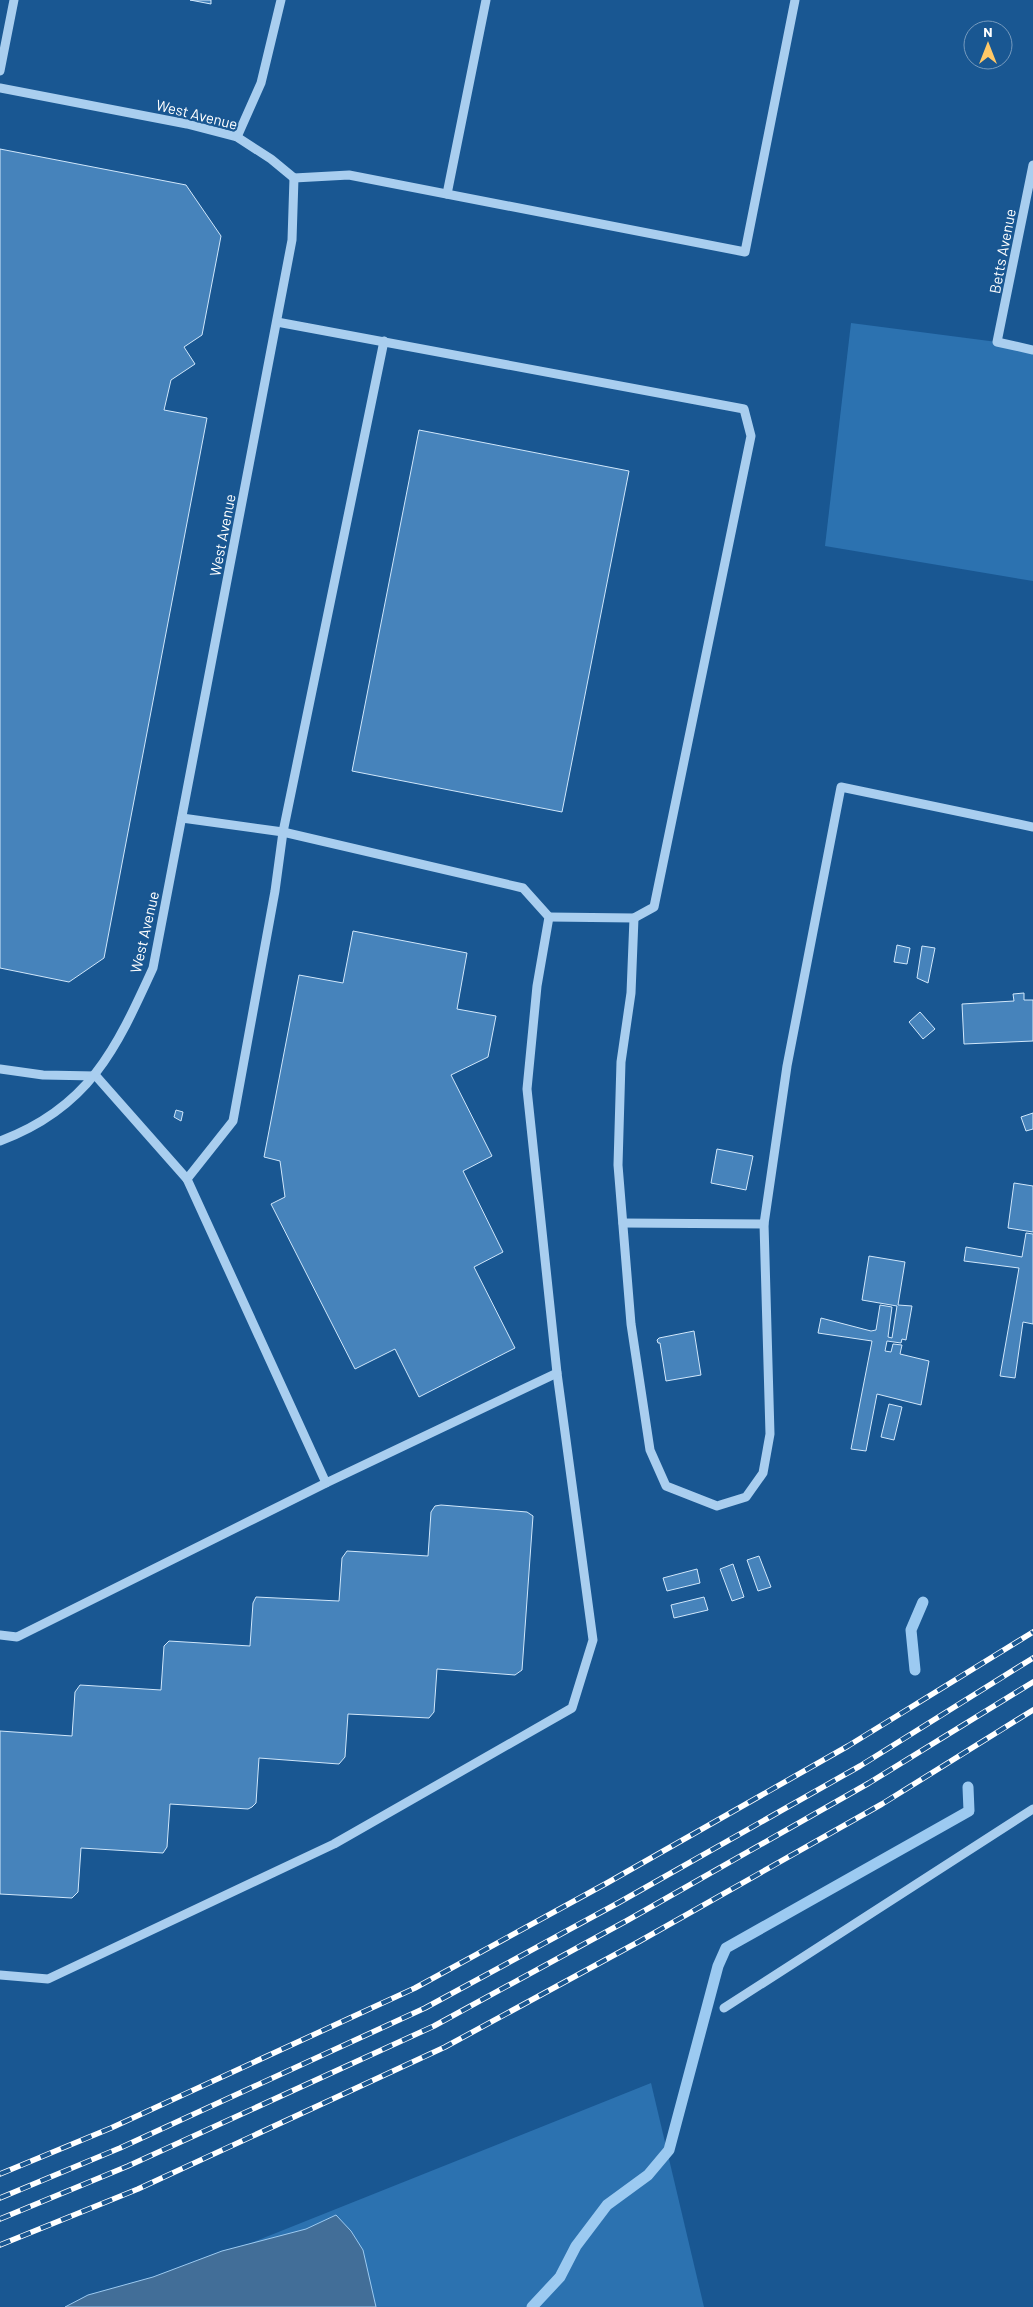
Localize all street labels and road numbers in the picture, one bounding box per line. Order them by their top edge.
street label: West Avenue [154,95,240,133]
street label: Betts Avenue [985,207,1019,295]
street label: West Avenue [205,492,239,578]
street label: West Avenue [126,889,162,975]

